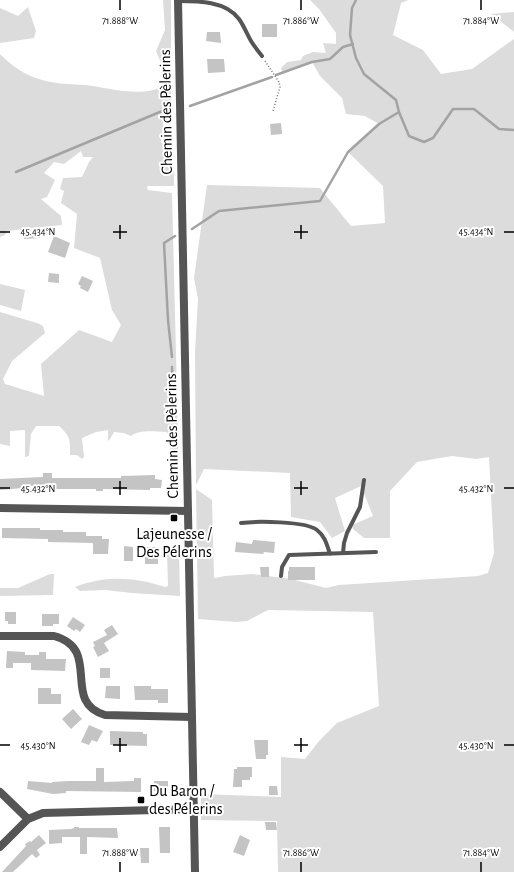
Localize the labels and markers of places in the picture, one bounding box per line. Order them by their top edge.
marker: Lajeunesse / Des Pélerins [169,513,179,523]
place label: Lajeunesse / Des Pélerins [136,526,212,560]
place label: Du Baron / des Pélerins [149,783,223,817]
marker: Du Baron / des Pélerins [136,795,146,805]

